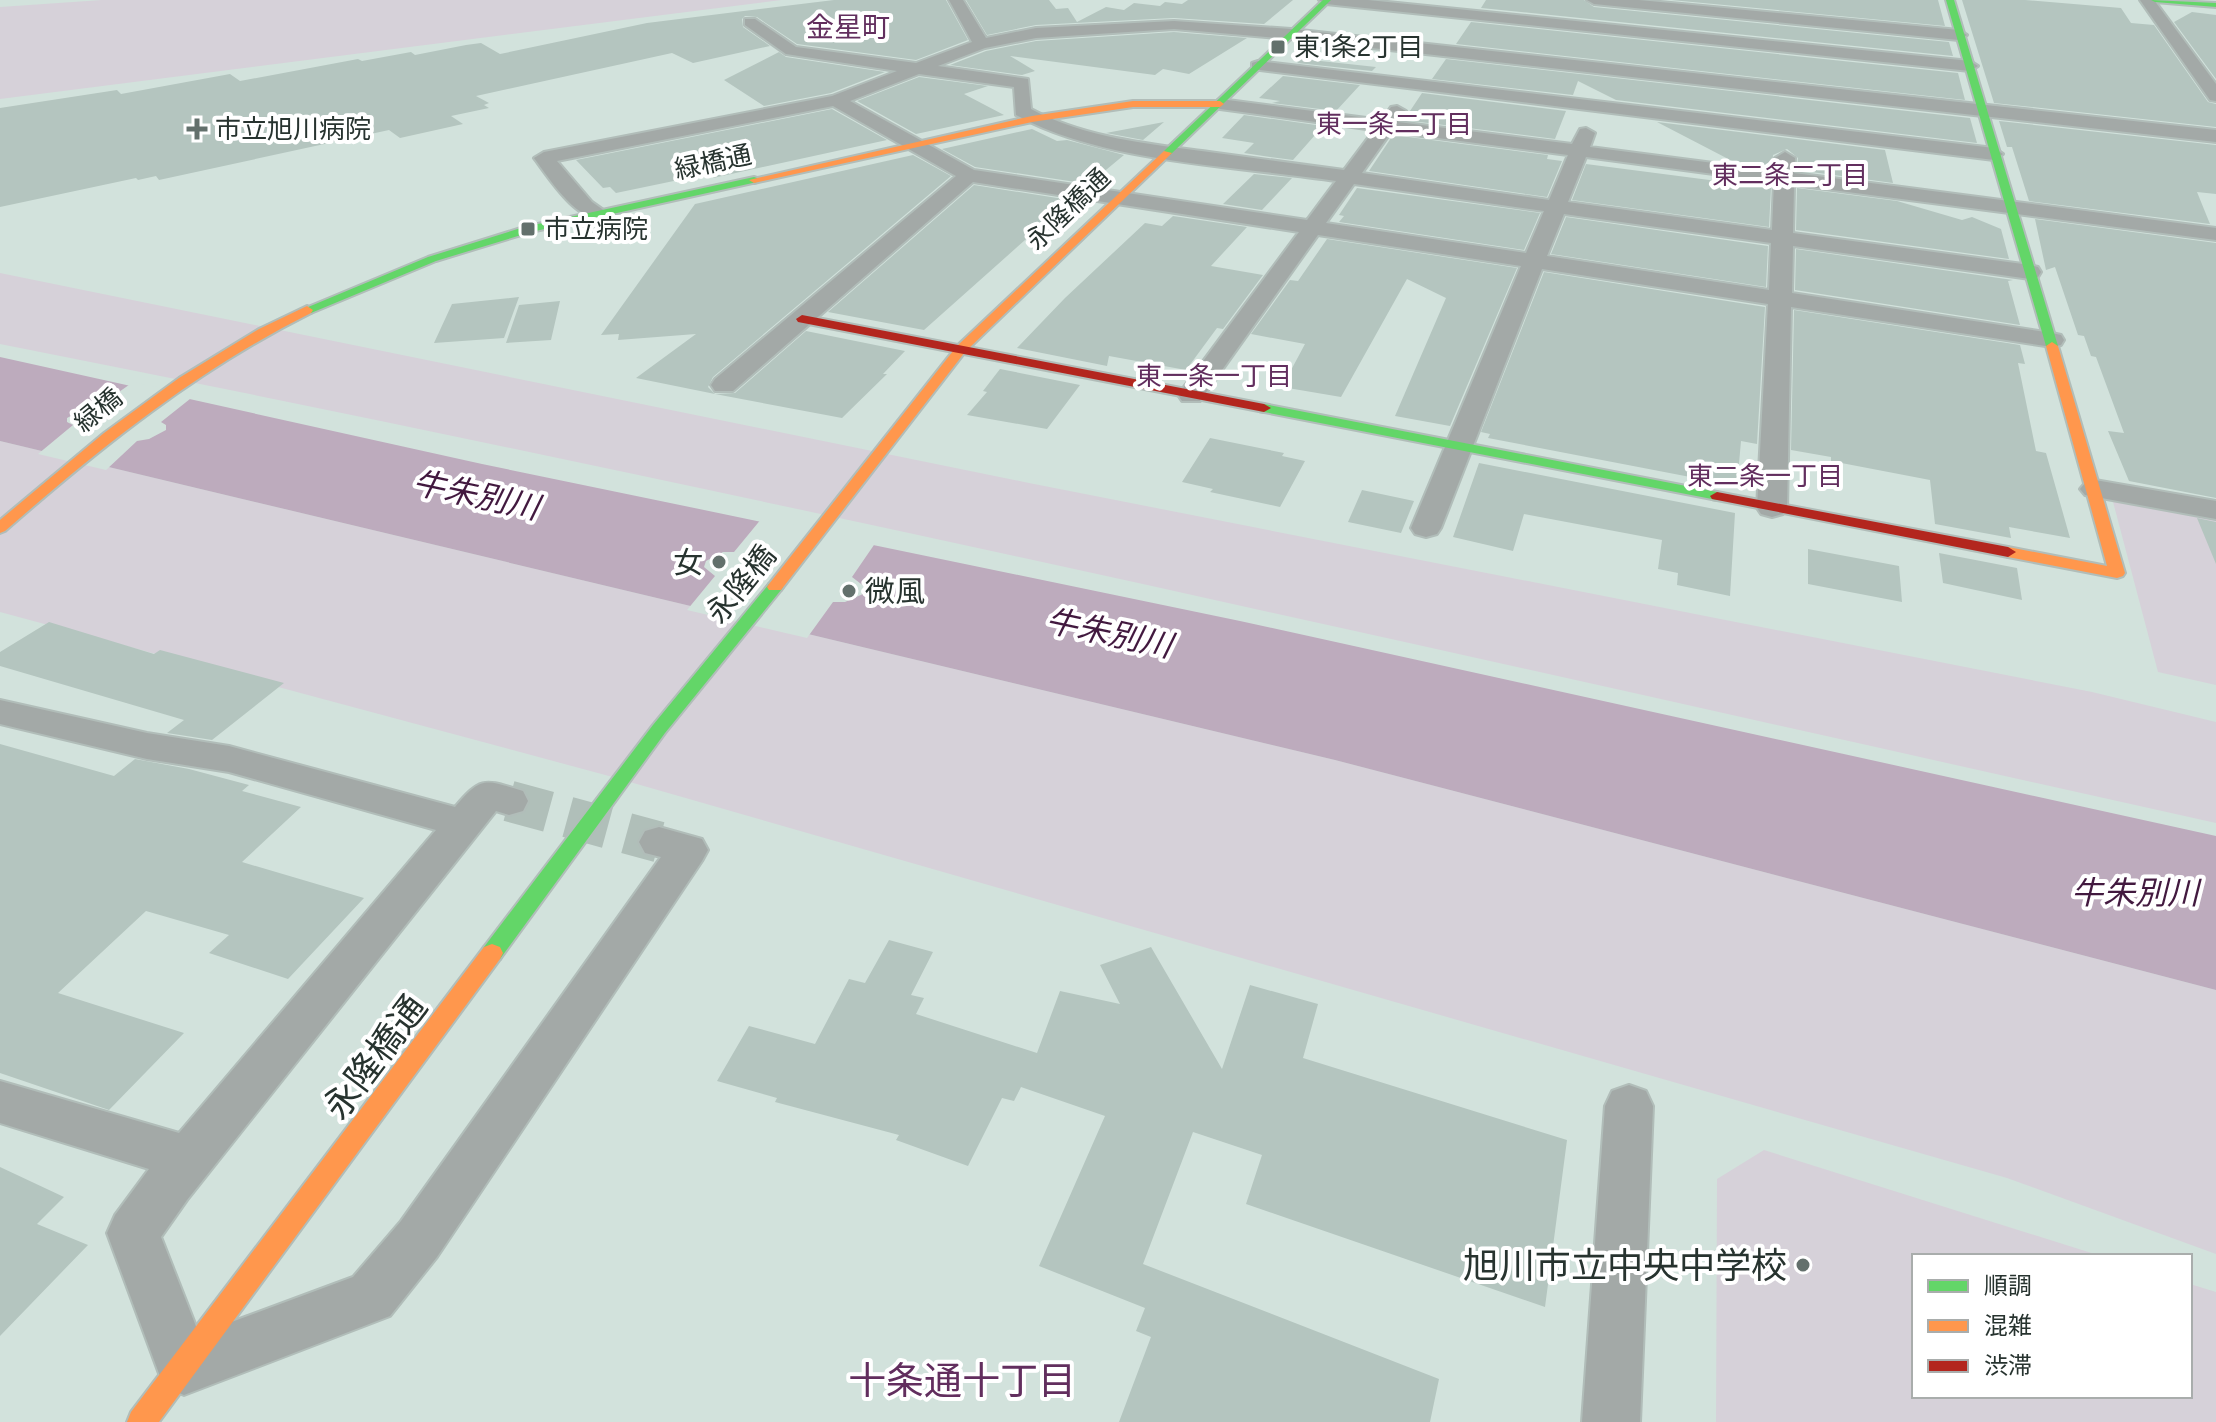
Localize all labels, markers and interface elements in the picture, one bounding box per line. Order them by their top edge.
district label: 金星町 [806,10,890,44]
place label: 東1条2丁目 [1294,31,1423,63]
marker: 東1条2丁目 [1269,38,1287,56]
district label: 東一条二丁目 [1316,108,1472,140]
place label: 市立旭川病院 [215,113,371,145]
marker: 市立旭川病院 [186,118,208,140]
street label: 緑橋通 [672,138,754,186]
district label: 東二条二丁目 [1712,159,1868,191]
street label: 永隆橋通 [1019,161,1117,257]
place label: 市立病院 [544,213,648,245]
marker: 市立病院 [519,220,537,238]
district label: 東一条一丁目 [1136,360,1292,392]
street label: 緑橋 [68,381,128,439]
district label: 東二条一丁目 [1687,460,1843,492]
water label: 牛朱別川 [409,463,545,528]
street label: 永隆橋 [698,537,784,631]
place label: 女 [673,544,703,581]
marker: 女 [710,553,728,571]
place label: 微風 [865,573,925,610]
marker: 微風 [840,582,858,600]
water label: 牛朱別川 [1042,601,1178,666]
water label: 牛朱別川 [2071,874,2202,912]
street label: 永隆橋通 [314,987,436,1127]
place label: 旭川市立中央中学校 [1463,1244,1787,1287]
legend [1912,1254,2192,1398]
marker: 旭川市立中央中学校 [1794,1256,1812,1274]
text: 順調 [1984,1271,2032,1300]
text: 混雑 [1984,1311,2032,1340]
text: 渋滞 [1984,1351,2032,1380]
district label: 十条通十丁目 [848,1358,1076,1404]

